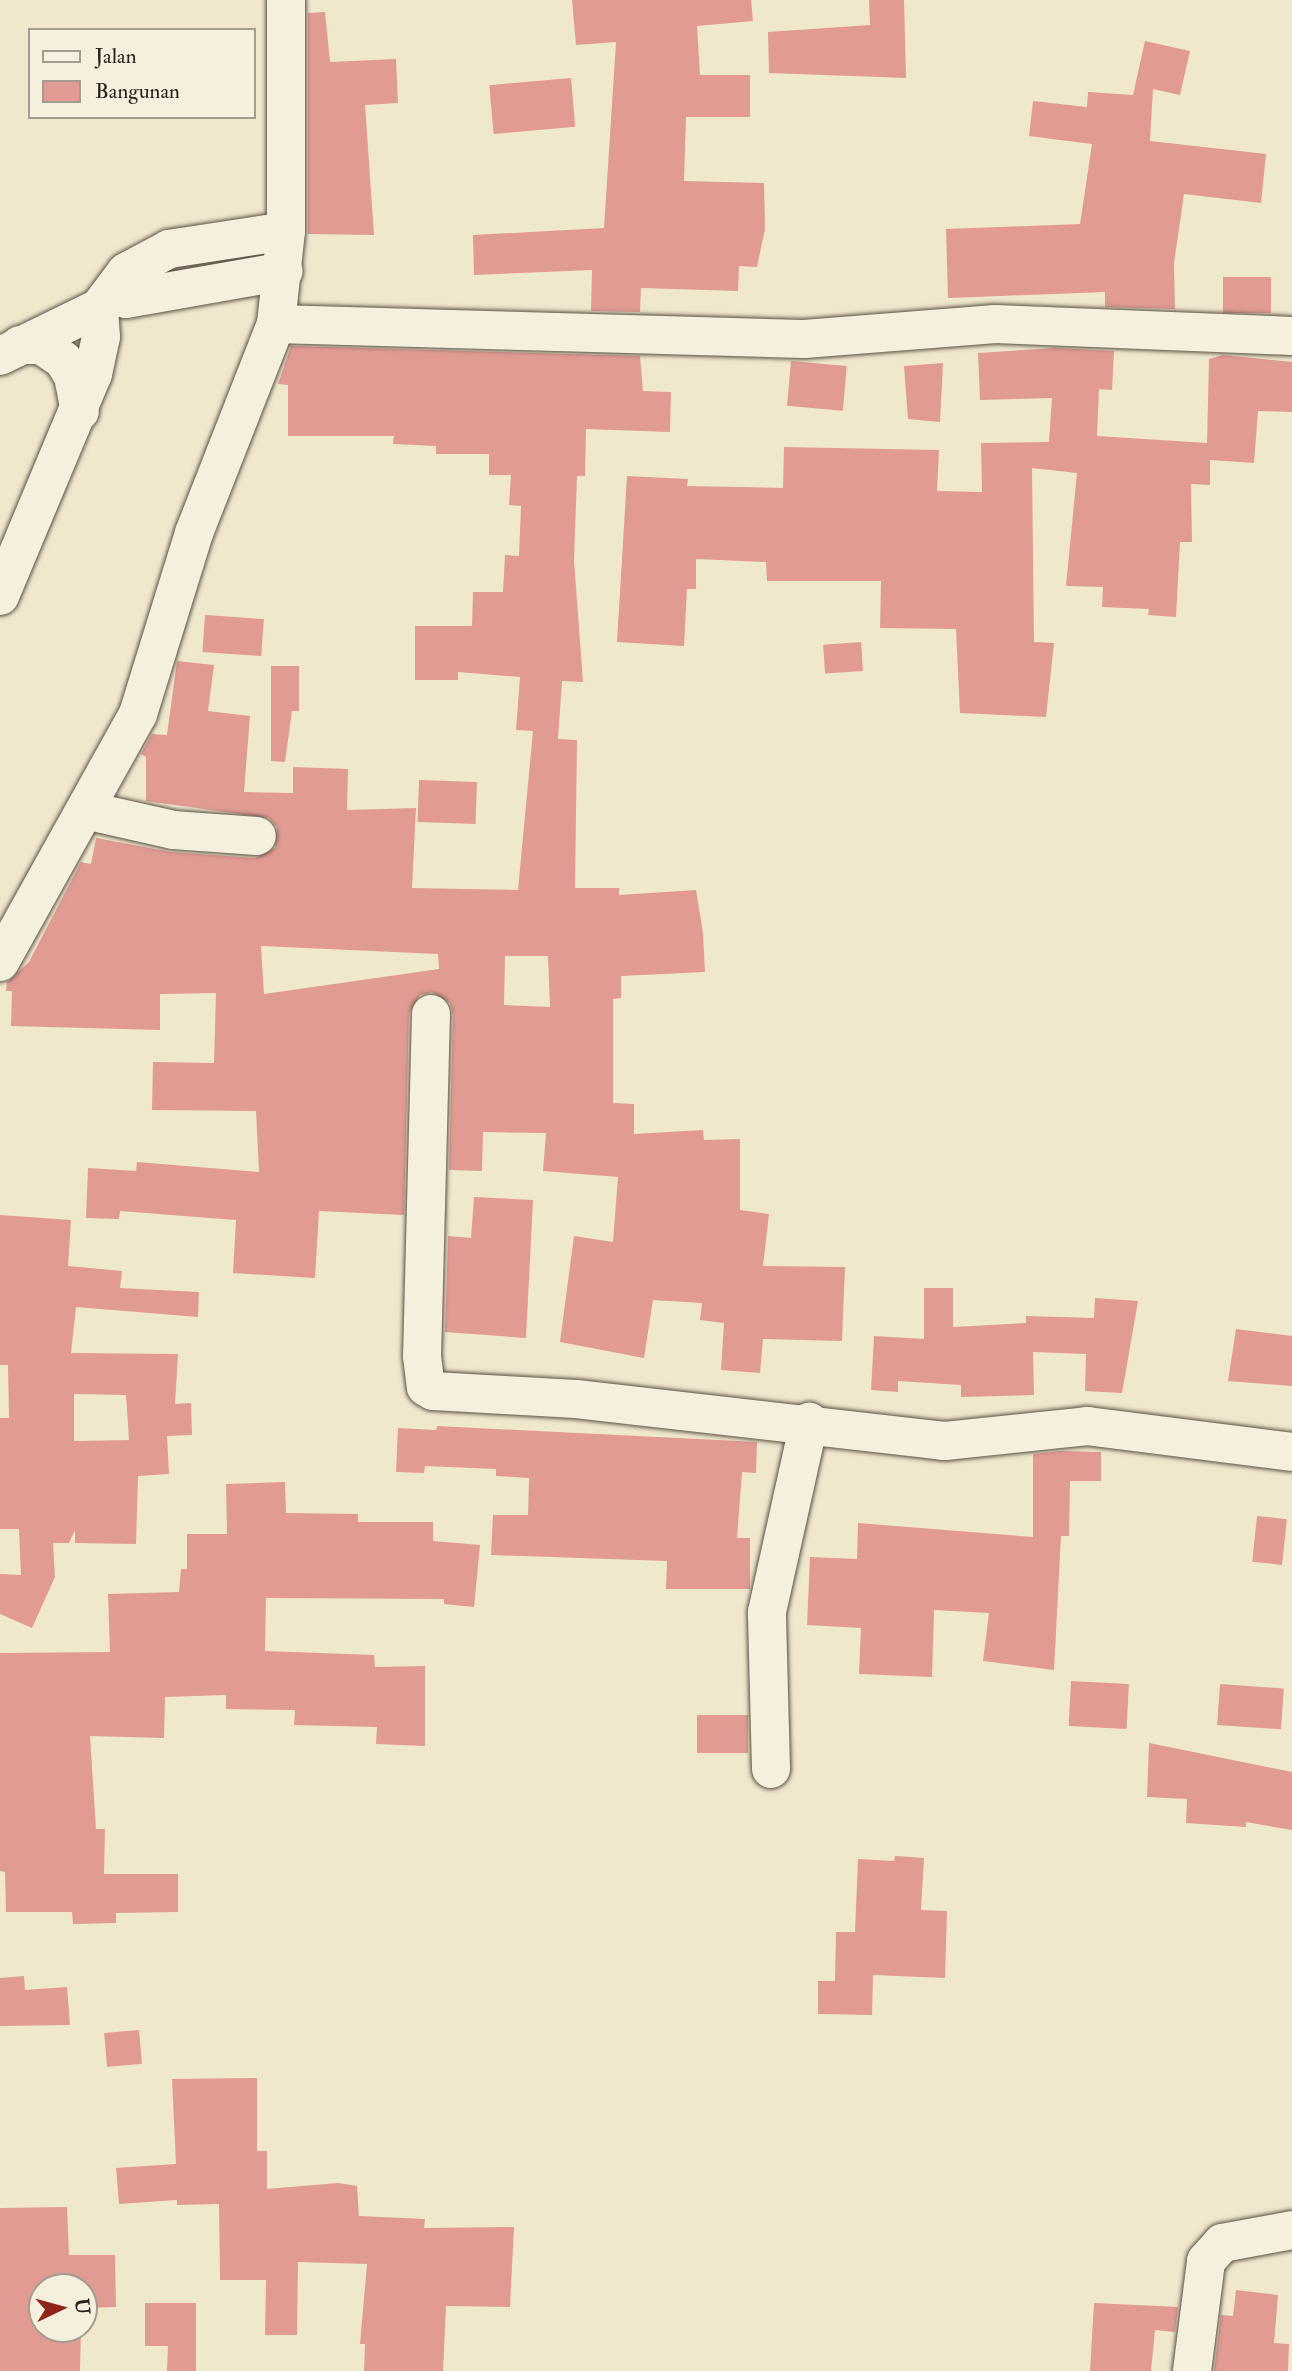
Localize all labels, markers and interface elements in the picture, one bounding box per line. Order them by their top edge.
legend [28,28,256,119]
text: Jalan [95,43,137,70]
text: Bangunan [95,78,180,105]
north arrow [28,2273,98,2343]
text: U [69,2297,95,2315]

